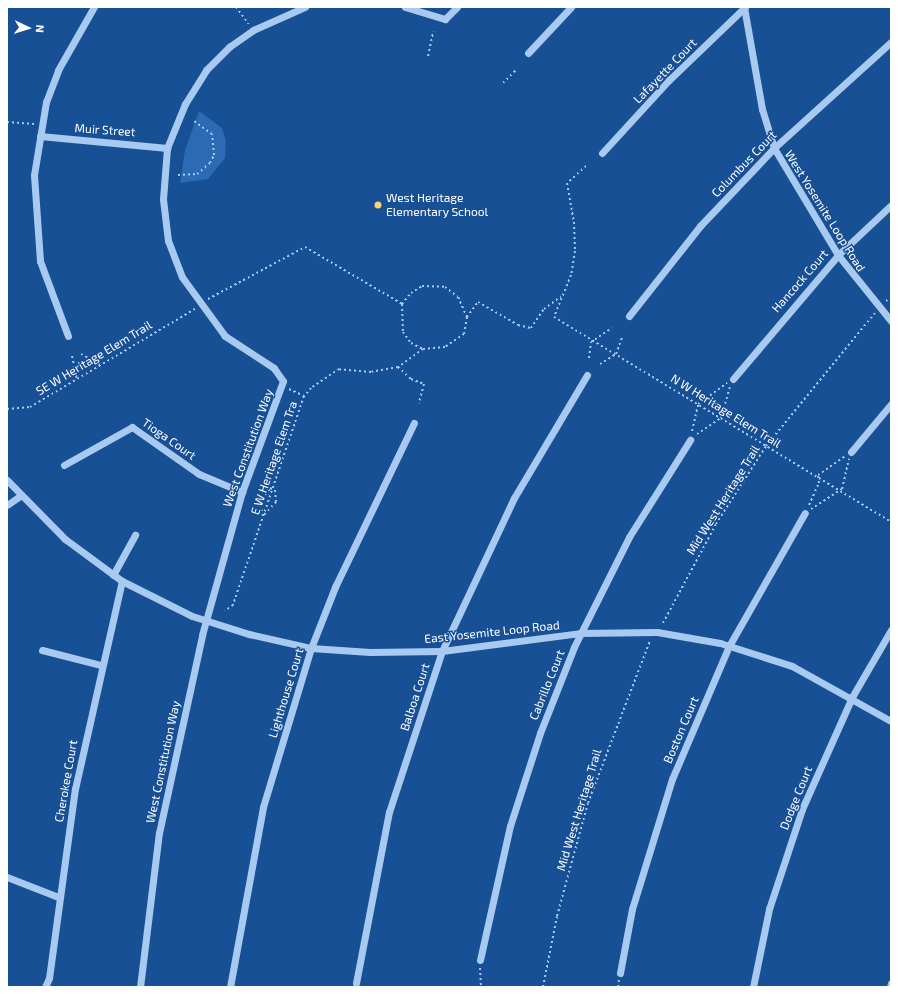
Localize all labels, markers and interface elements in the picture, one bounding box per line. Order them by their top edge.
north arrow [8,8,48,48]
text: N [34,24,47,33]
street label: Lafayette Court [630,36,700,106]
street label: Muir Street [74,121,136,139]
street label: Columbus Court [709,128,779,200]
street label: West Yosemite Loop Road [782,148,868,274]
place label: West Heritage Elementary School [386,191,488,219]
marker: West Heritage Elementary School [373,200,383,210]
street label: Hancock Court [769,247,831,315]
street label: SE W Heritage Elem Trail [33,318,155,398]
street label: N W Heritage Elem Trail [668,371,784,451]
street label: West Constitution Way [220,387,276,509]
street label: E W Heritage Elem Tra [248,399,300,517]
street label: Tioga Court [139,415,199,463]
street label: Mid West Heritage Trail [683,442,763,558]
street label: East Yosemite Loop Road [423,618,561,646]
street label: Lighthouse Court [266,646,306,740]
street label: Cabrillo Court [526,648,568,722]
street label: Balboa Court [397,661,433,733]
street label: Boston Court [660,694,702,766]
street label: West Constitution Way [143,699,183,825]
street label: Cherokee Court [52,739,80,823]
street label: Mid West Heritage Trail [554,747,604,873]
street label: Dodge Court [777,764,815,832]

